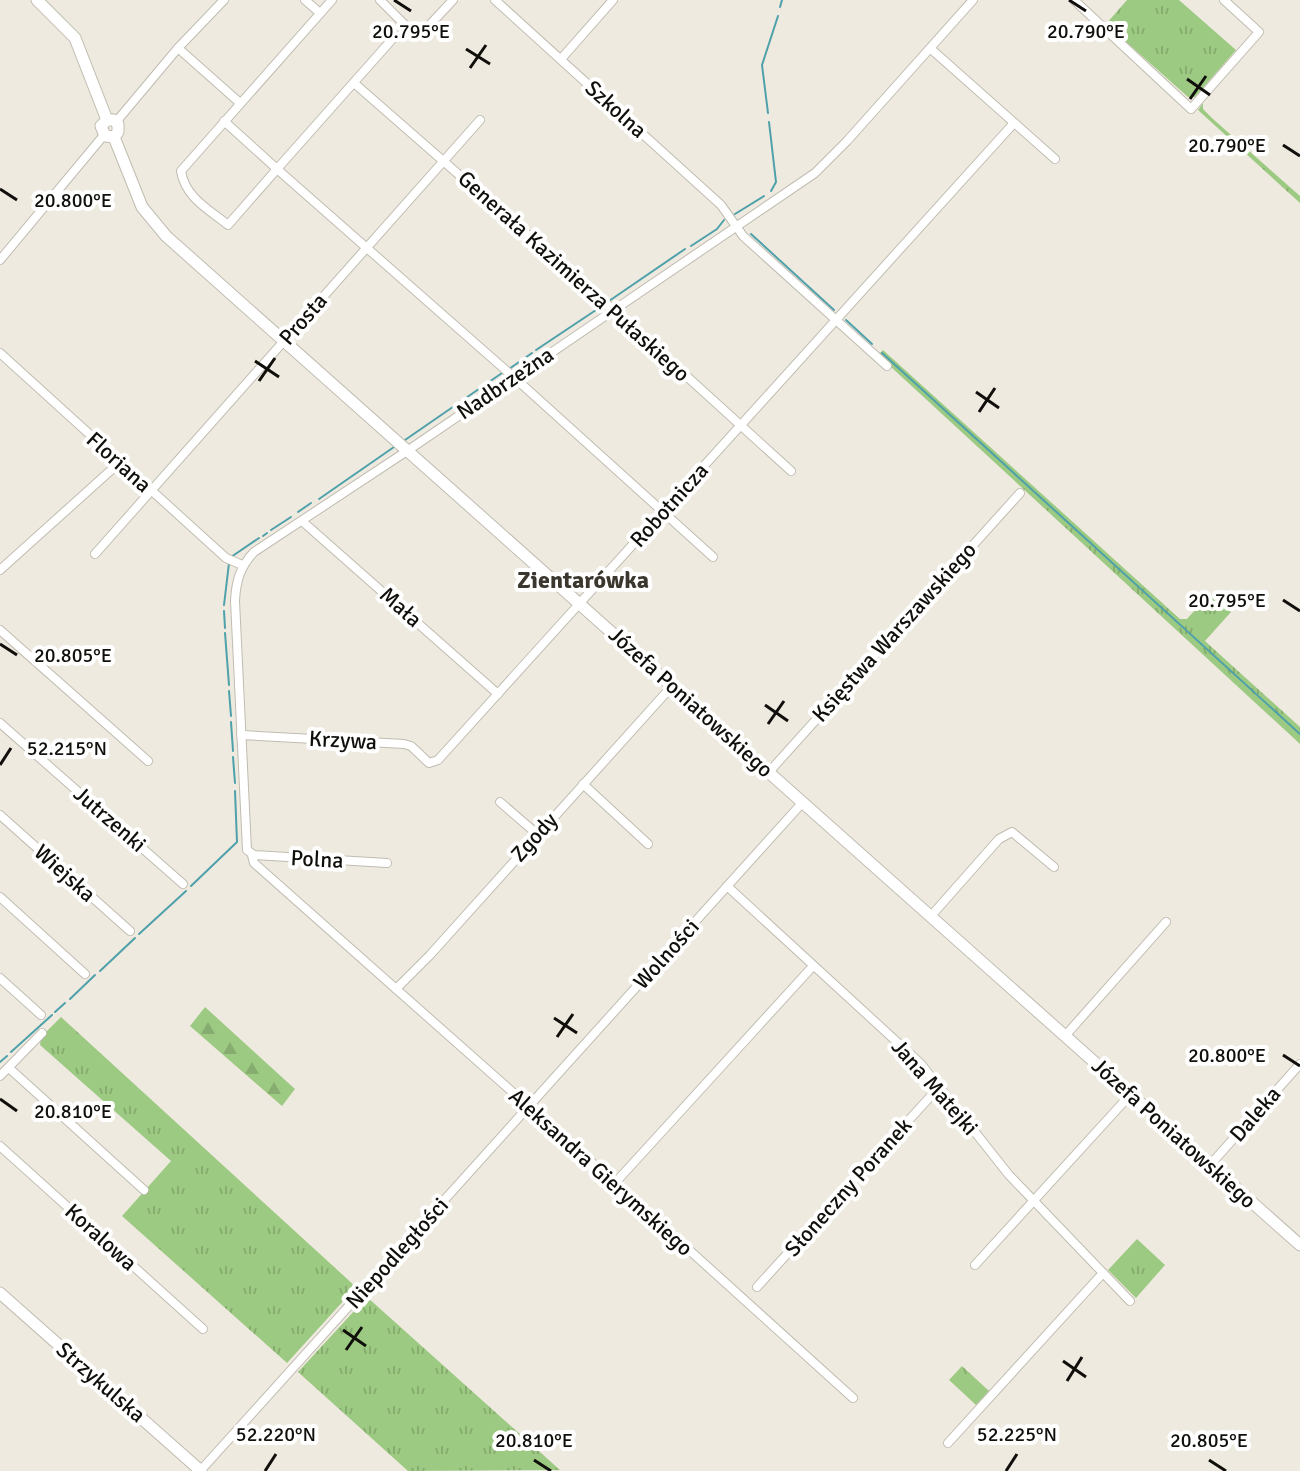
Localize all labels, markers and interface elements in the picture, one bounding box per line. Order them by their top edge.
text: 20.795°E [372,19,450,44]
text: 20.790°E [1047,19,1125,44]
street label: Szkolna [580,74,652,144]
text: 20.790°E [1188,133,1266,158]
street label: Generała Kazimierza Pułaskiego [453,165,695,387]
text: 20.800°E [34,188,112,213]
street label: Prosta [273,288,333,350]
street label: Nadbrzeżna [451,341,559,425]
street label: Floriana [81,426,157,498]
street label: Robotnicza [624,457,714,553]
street label: Księstwa Warszawskiego [806,536,982,728]
district label: Zientarówka [517,565,649,595]
street label: Mała [374,581,428,633]
text: 20.795°E [1188,588,1266,613]
street label: Józefa Poniatowskiego [603,621,779,783]
text: 20.805°E [34,643,112,668]
street label: Krzywa [308,725,378,755]
text: 52.215°N [27,736,107,761]
street label: Jutrzenki [68,780,152,858]
street label: Zgody [505,806,564,867]
street label: Wiejska [29,838,101,908]
street label: Polna [290,844,344,874]
street label: Wolności [627,913,705,995]
street label: Jana Matejki [886,1033,984,1141]
text: 20.800°E [1188,1043,1266,1068]
street label: Józefa Poniatowskiego [1086,1052,1262,1214]
street label: Daleka [1224,1081,1286,1147]
street label: Aleksandra Gierymskiego [504,1082,698,1262]
text: 20.810°E [34,1099,112,1124]
street label: Słoneczny Poranek [779,1112,917,1262]
street label: Niepodległości [340,1192,454,1314]
street label: Koralowa [59,1198,143,1276]
street label: Strzykulska [51,1336,151,1428]
text: 52.220°N [236,1422,316,1447]
text: 52.225°N [977,1422,1057,1447]
text: 20.810°E [495,1428,573,1453]
text: 20.805°E [1170,1428,1248,1453]

